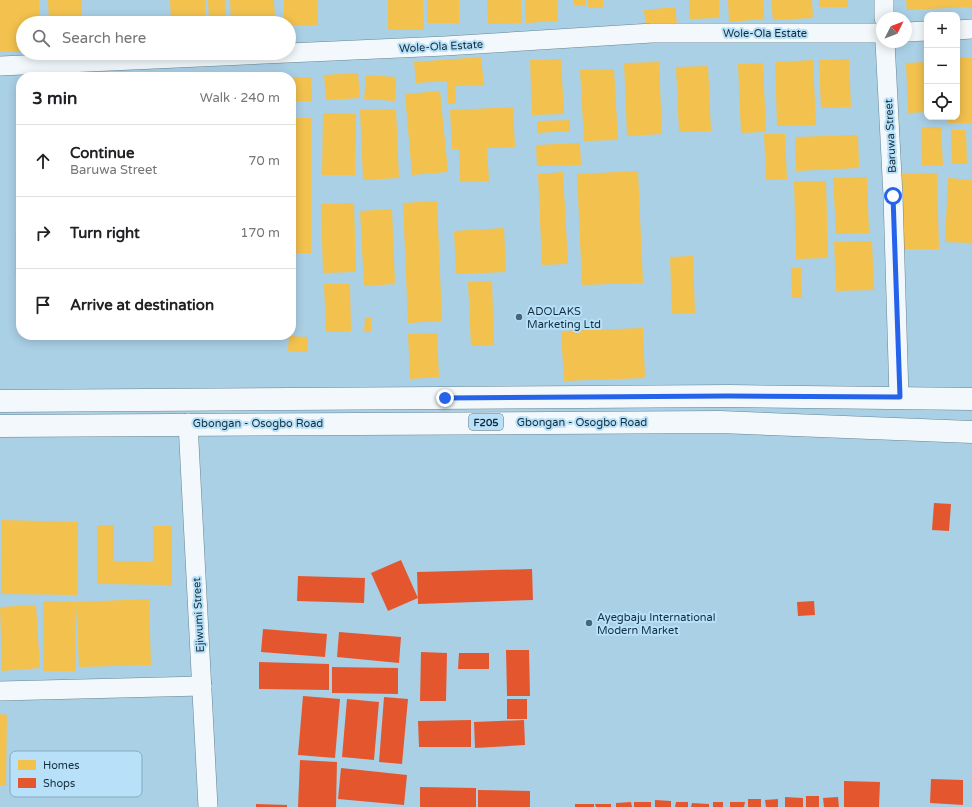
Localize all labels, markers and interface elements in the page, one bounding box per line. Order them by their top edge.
north arrow [876,12,912,48]
map controls [924,12,960,120]
button: + [924,12,960,48]
search box [16,16,296,60]
icon: search [30,27,52,49]
street label: Wole-Ola Estate [723,27,807,40]
text: Search here [62,29,146,47]
street label: Wole-Ola Estate [399,38,483,55]
button: − [924,48,960,84]
button: locate [924,84,960,120]
text: 3 min [32,88,77,109]
text: Walk · 240 m [200,90,280,106]
street label: Baruwa Street [882,99,899,173]
text: Continue [70,144,134,162]
icon: ahead [32,150,54,172]
text: 70 m [248,153,280,169]
text: Baruwa Street [70,162,157,178]
route start [884,187,902,205]
icon: right [32,222,54,244]
text: Turn right [70,224,140,242]
text: 170 m [240,225,280,241]
icon: arrive [32,294,54,316]
text: Arrive at destination [70,296,214,314]
place label: ADOLAKS Marketing Ltd [527,305,601,331]
marker: ADOLAKS Marketing Ltd [514,312,524,322]
route end [436,389,454,407]
road number: F205 [469,414,503,430]
street label: Gbongan - Osogbo Road [517,416,647,429]
street label: Gbongan - Osogbo Road [193,417,323,430]
street label: Ejiwumi Street [190,577,207,653]
place label: Ayegbaju International Modern Market [597,611,715,637]
marker: Ayegbaju International Modern Market [584,618,594,628]
legend [10,751,142,797]
text: Homes [43,759,79,772]
text: Shops [43,777,75,790]

